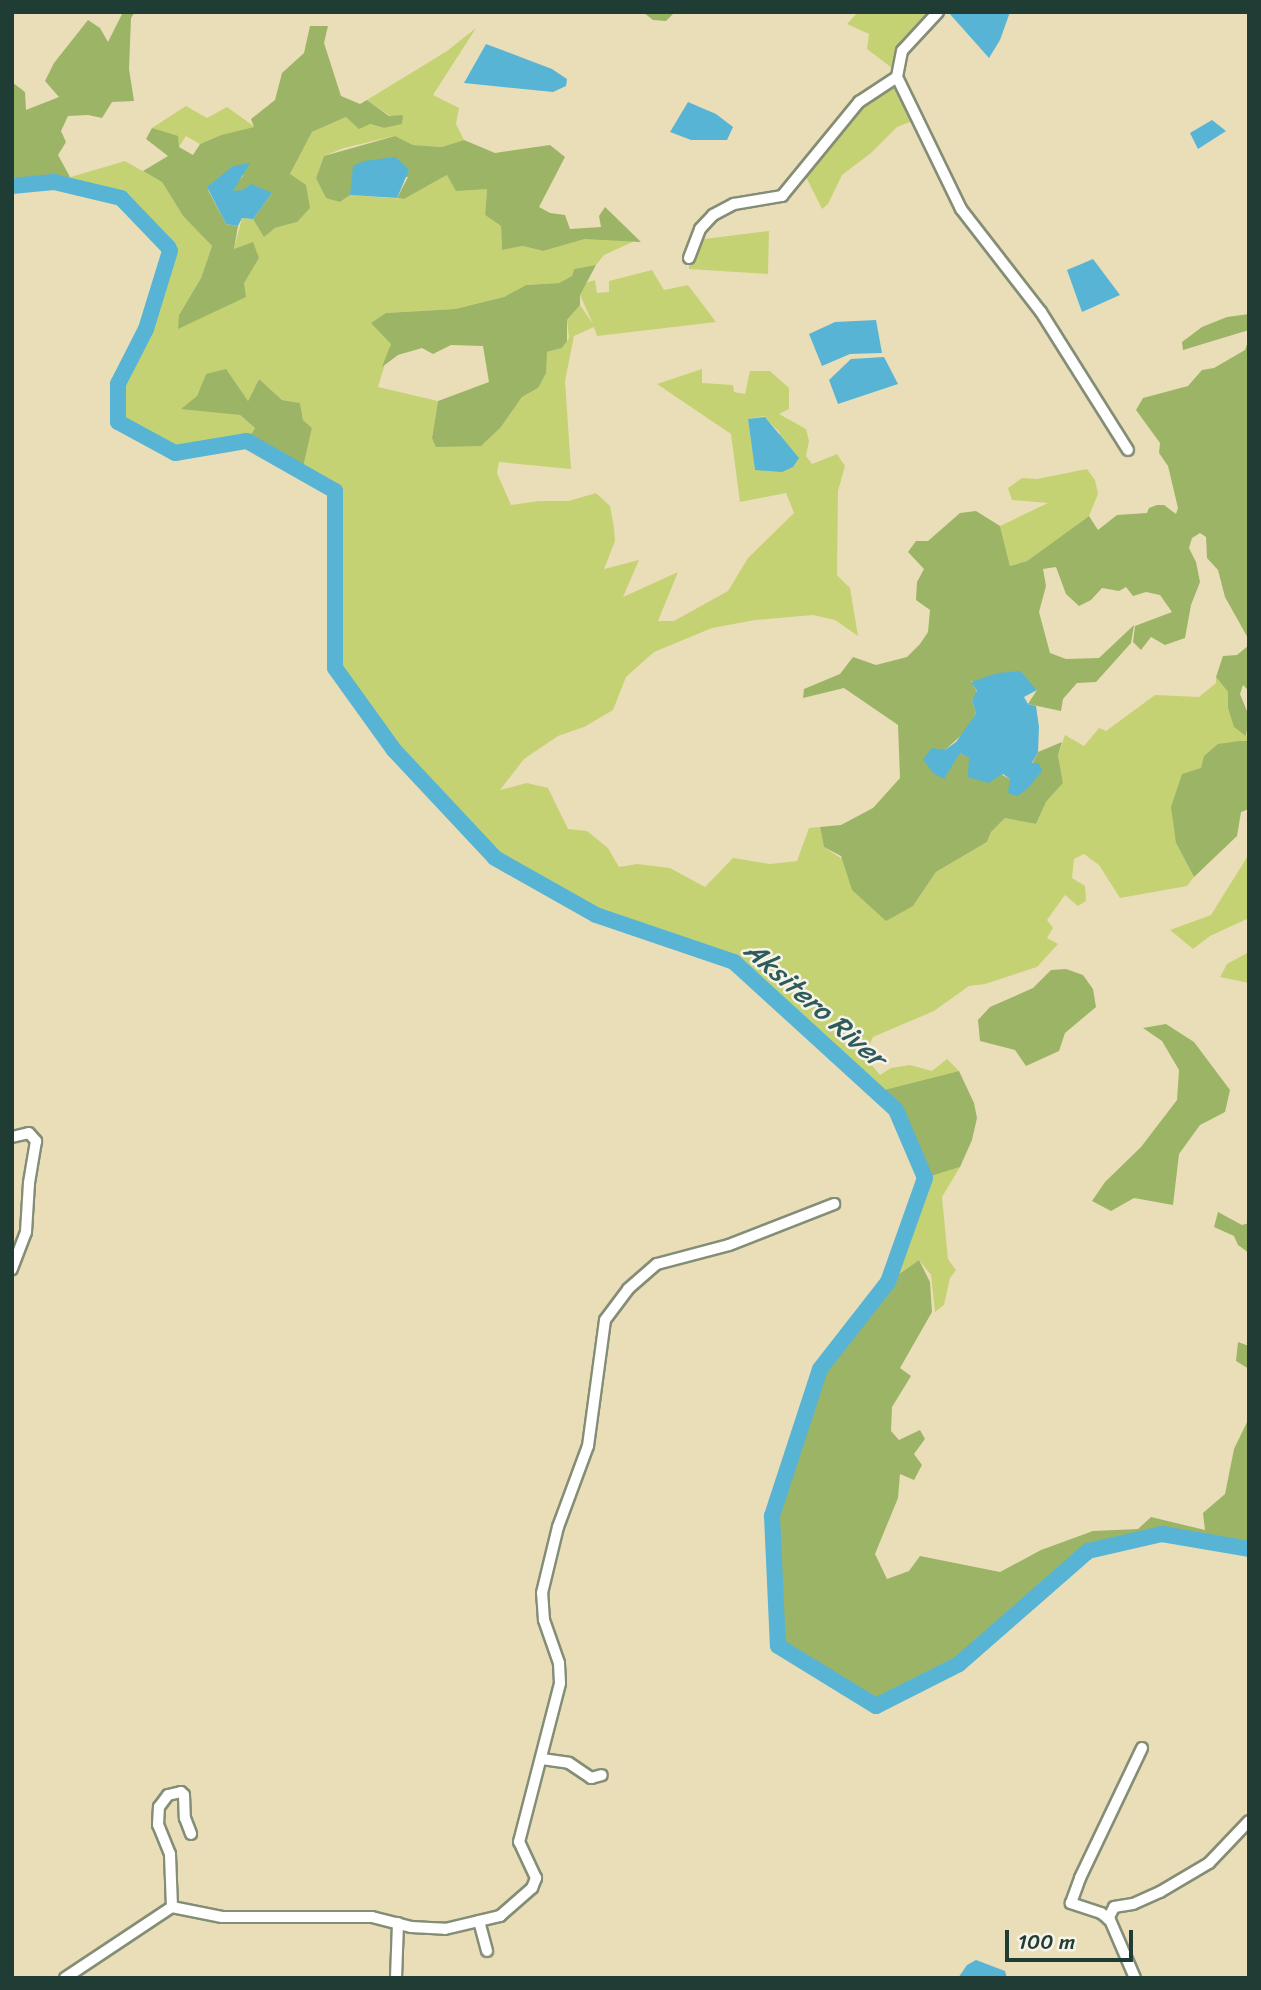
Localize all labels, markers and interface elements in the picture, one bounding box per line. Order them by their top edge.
water label: Aksitero River [738,934,892,1074]
scale bar [1009,1916,1137,1960]
text: 100 m [1018,1923,1075,1961]

